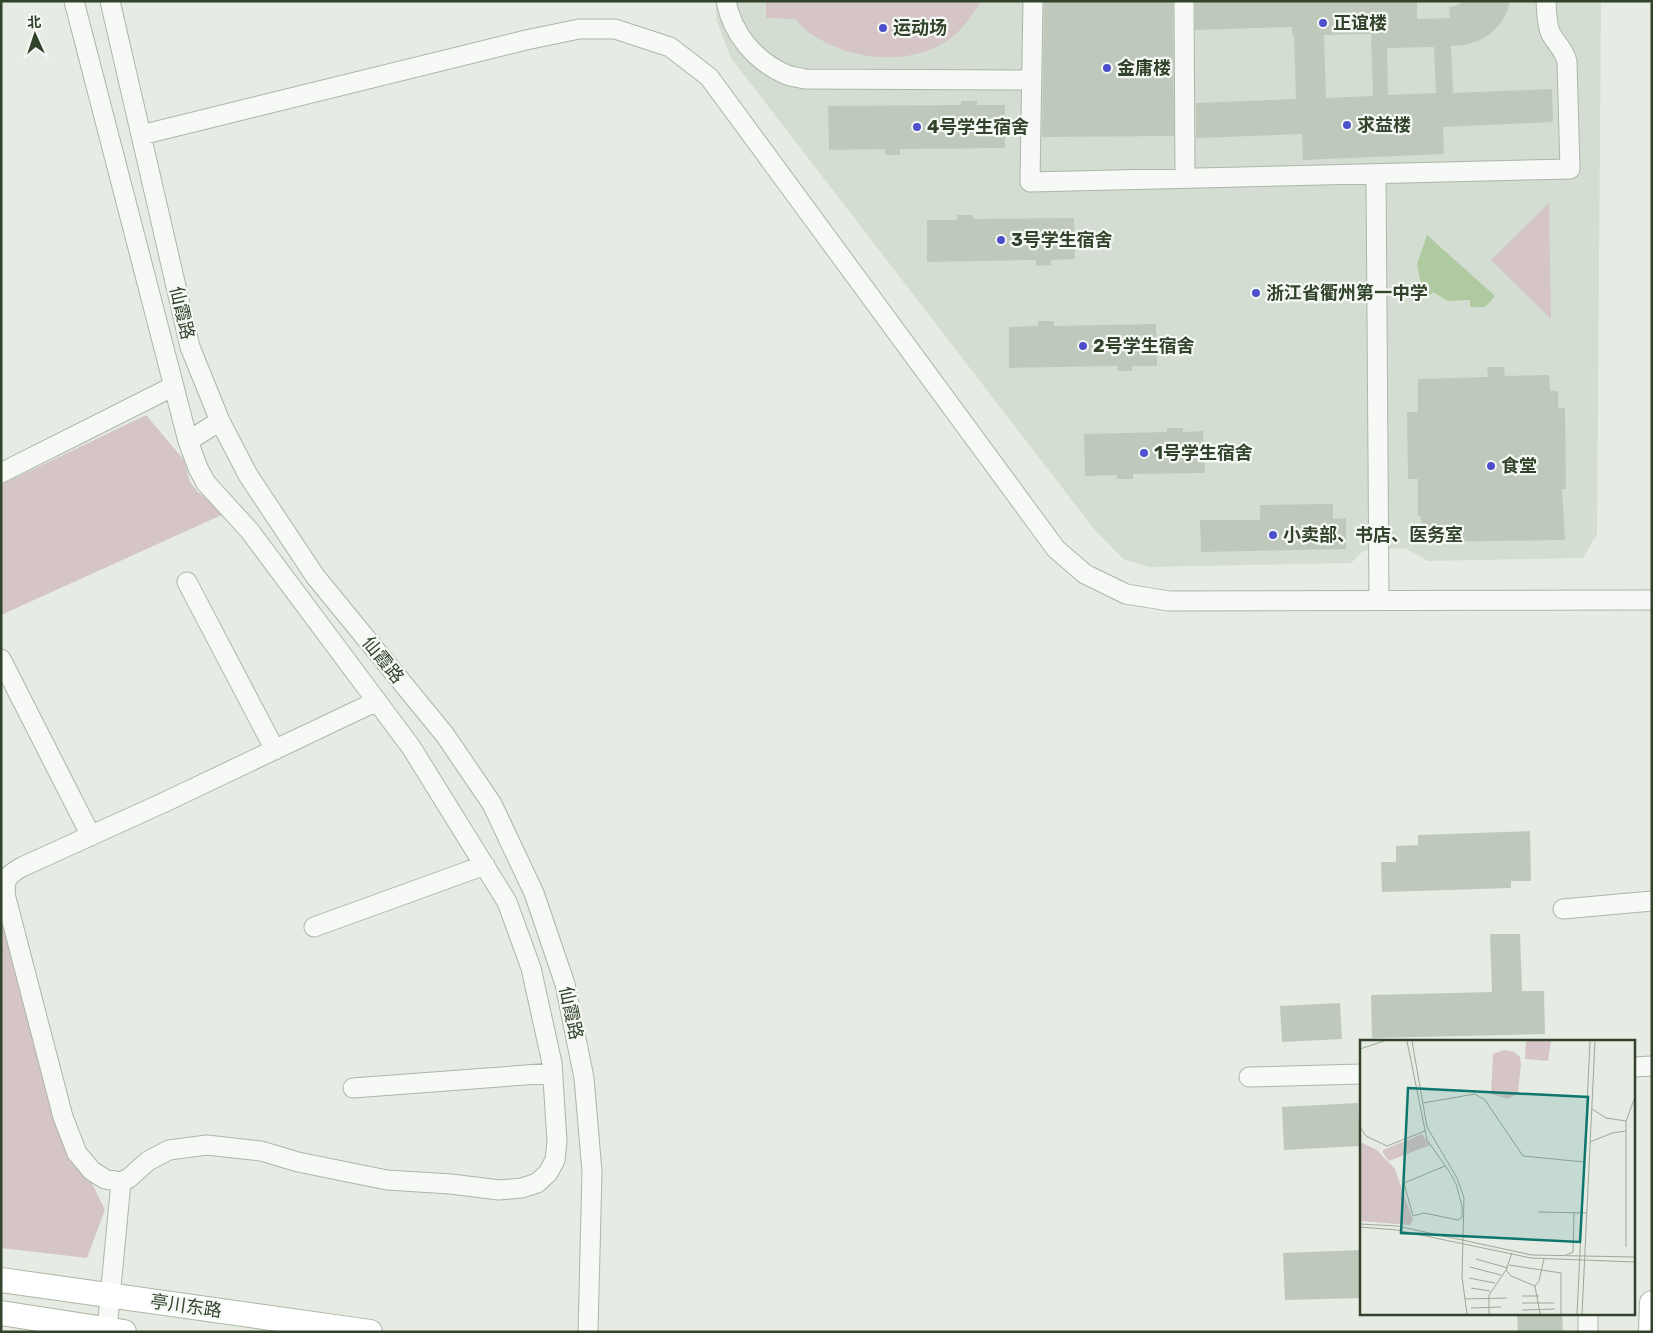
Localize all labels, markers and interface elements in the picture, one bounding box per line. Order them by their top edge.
north arrow [10,10,60,60]
place label: 正谊楼 [1333,12,1387,34]
text: 北 [27,14,42,31]
place label: 运动场 [893,17,947,39]
marker: 正谊楼 [1317,17,1329,29]
marker: 运动场 [877,22,889,34]
place label: 金庸楼 [1117,57,1171,79]
marker: 金庸楼 [1101,62,1113,74]
place label: 求益楼 [1357,114,1411,136]
place label: 4号学生宿舍 [927,116,1029,138]
marker: 求益楼 [1341,119,1353,131]
marker: 4号学生宿舍 [911,121,923,133]
place label: 3号学生宿舍 [1011,229,1113,251]
marker: 3号学生宿舍 [995,234,1007,246]
place label: 浙江省衢州第一中学 [1266,282,1428,304]
street label: 仙霞路 [165,284,199,342]
marker: 浙江省衢州第一中学 [1250,287,1262,299]
place label: 2号学生宿舍 [1093,335,1195,357]
marker: 2号学生宿舍 [1077,340,1089,352]
place label: 1号学生宿舍 [1154,442,1253,464]
marker: 1号学生宿舍 [1138,447,1150,459]
place label: 食堂 [1501,455,1537,477]
marker: 食堂 [1485,460,1497,472]
place label: 小卖部、书店、医务室 [1283,524,1463,546]
marker: 小卖部、书店、医务室 [1267,529,1279,541]
street label: 仙霞路 [357,632,409,688]
street label: 仙霞路 [555,984,587,1042]
inset map [1360,1040,1636,1316]
street label: 亭川东路 [149,1290,223,1322]

